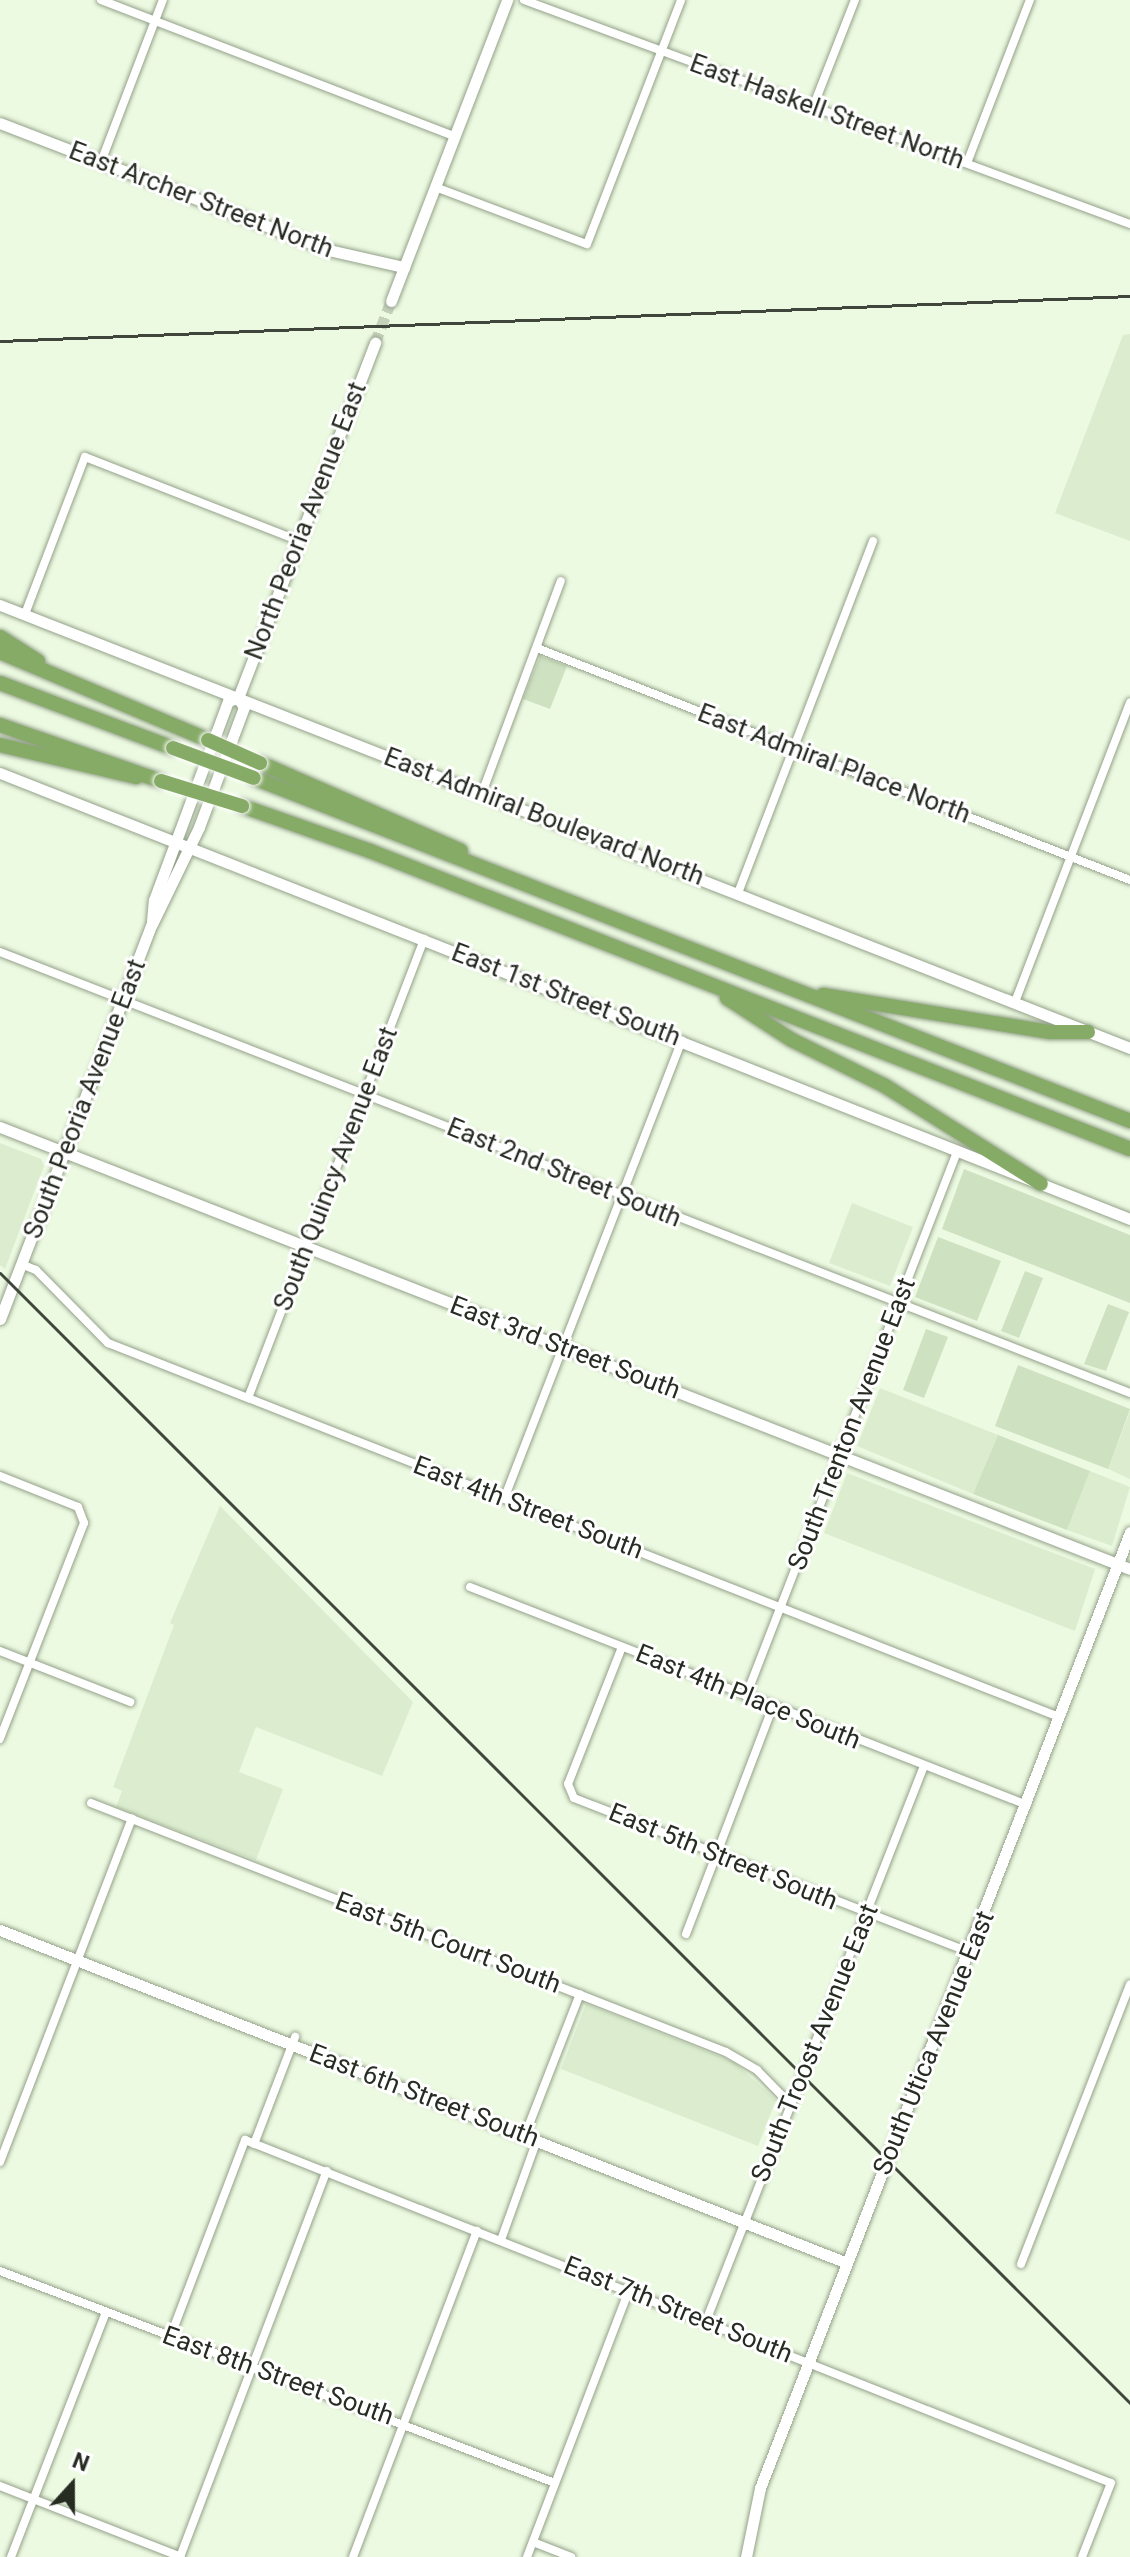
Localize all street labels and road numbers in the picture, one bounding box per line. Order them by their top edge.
street label: East Haskell Street North [685,48,969,176]
street label: East Archer Street North [64,135,338,265]
street label: North Peoria Avenue East [239,378,373,664]
street label: East Admiral Place North [693,698,975,830]
street label: East Admiral Boulevard North [379,741,709,893]
street label: East 1st Street South [447,937,685,1053]
street label: South Peoria Avenue East [17,955,153,1243]
street label: South Quincy Avenue East [267,1023,405,1315]
street label: East 2nd Street South [442,1112,686,1234]
street label: South Trenton Avenue East [782,1273,922,1575]
street label: East 3rd Street South [445,1290,685,1406]
street label: East 4th Street South [409,1450,647,1566]
street label: East 4th Place South [631,1638,865,1756]
street label: East 5th Street South [604,1797,842,1917]
street label: East 5th Court South [331,1886,565,2000]
street label: South Troost Avenue East [745,1899,885,2187]
street label: South Utica Avenue East [867,1906,1001,2180]
street label: East 6th Street South [305,2038,543,2154]
street label: East 7th Street South [559,2250,797,2370]
street label: East 8th Street South [158,2320,398,2432]

